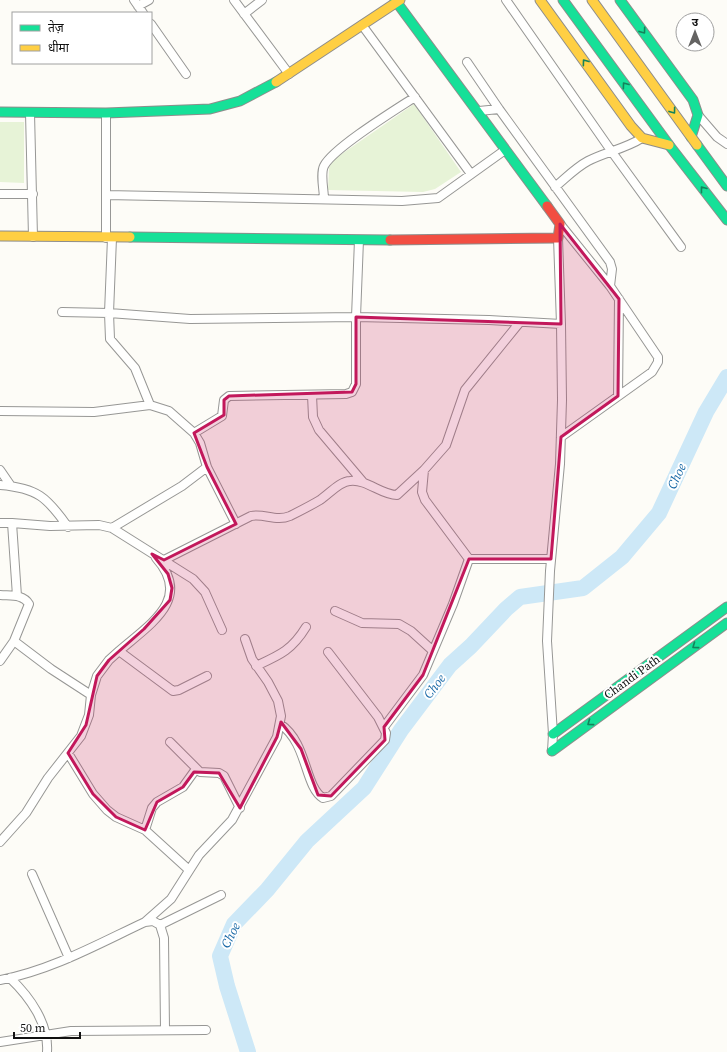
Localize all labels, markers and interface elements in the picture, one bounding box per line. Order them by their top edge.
legend [12,12,152,64]
north arrow [675,12,715,52]
text: उ [692,15,699,30]
text: तेज़ [48,20,65,36]
one-way arrow [638,27,645,34]
text: धीमा [48,40,70,56]
one-way arrow [583,59,590,66]
one-way arrow [622,82,630,89]
one-way arrow [668,107,675,114]
one-way arrow [700,186,708,193]
water label: Choe [663,460,690,492]
one-way arrow [693,641,700,648]
street label: Chandi Path [601,651,663,703]
water label: Choe [420,670,450,702]
one-way arrow [587,718,594,726]
water label: Choe [217,919,244,951]
scale bar [14,1014,80,1040]
text: 50 m [20,1020,46,1036]

